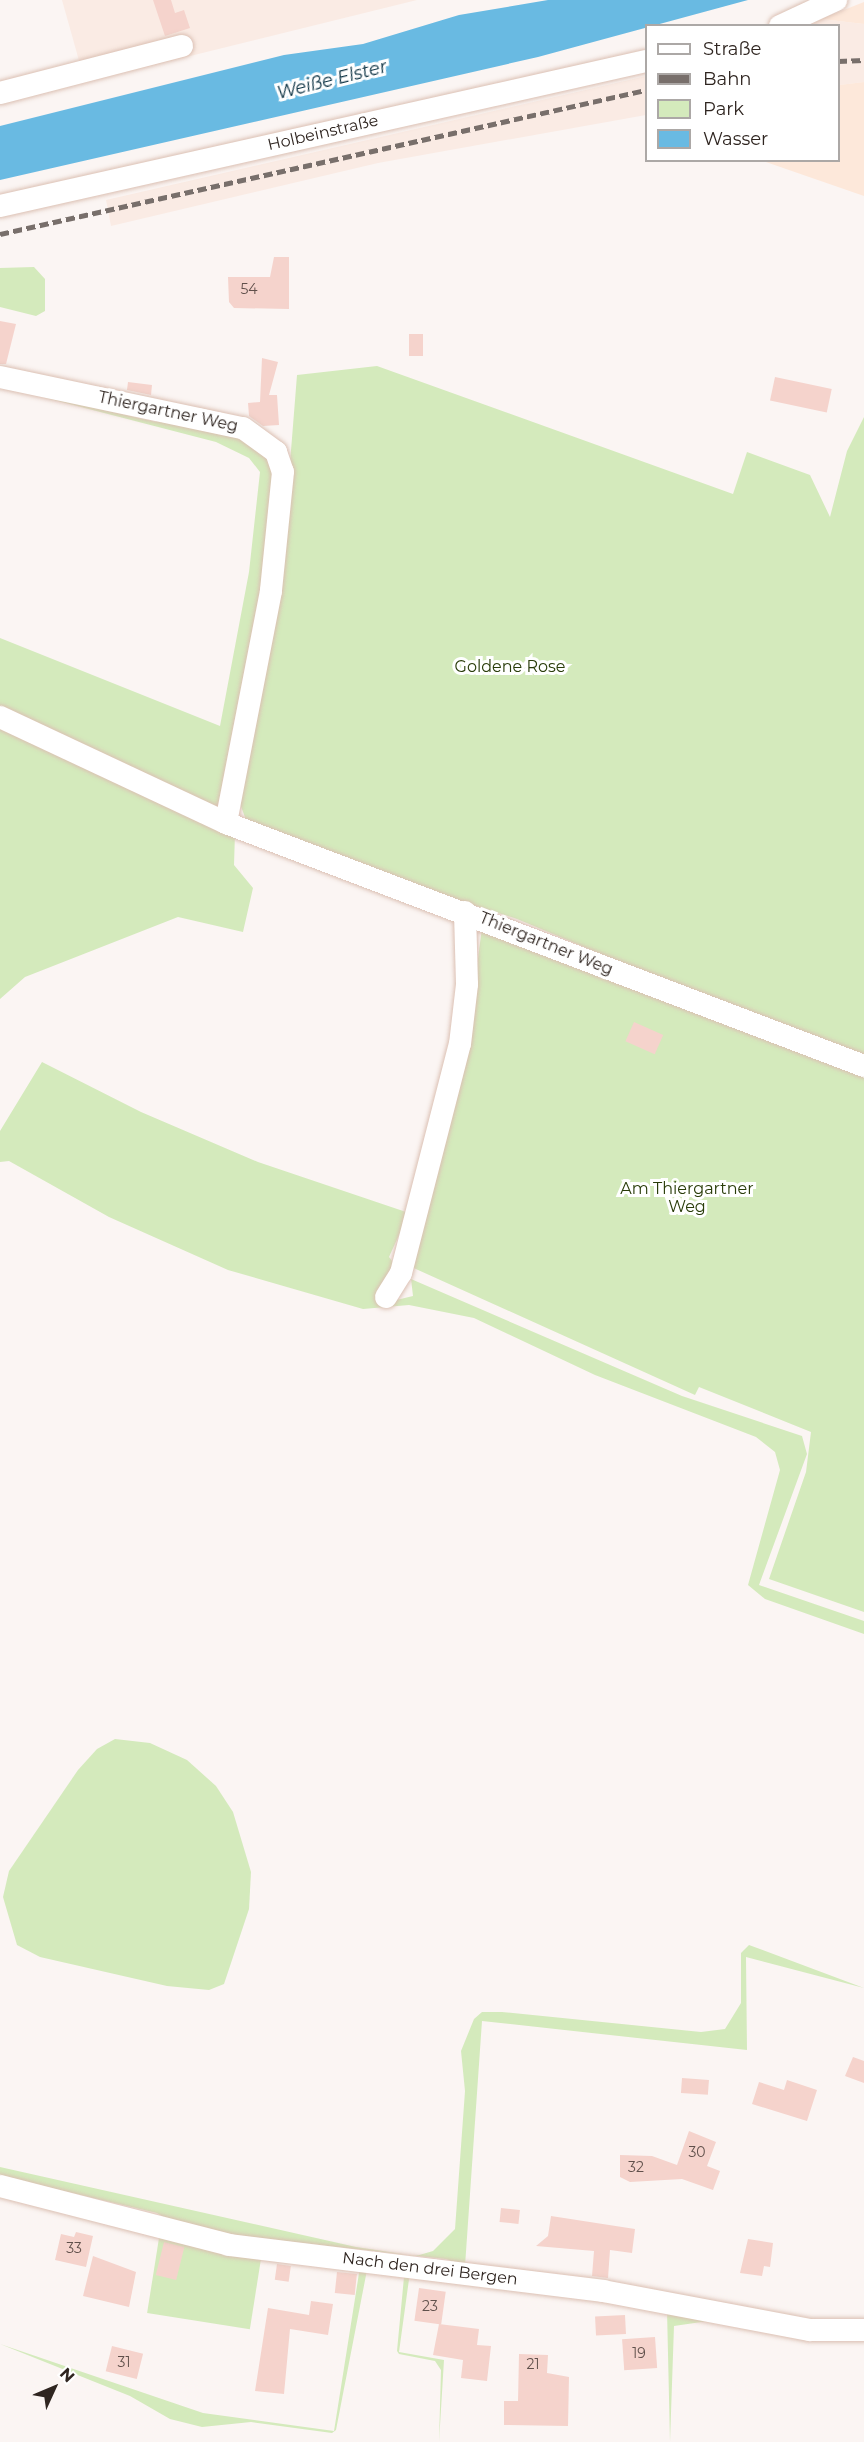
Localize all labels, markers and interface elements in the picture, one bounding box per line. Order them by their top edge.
legend [645,24,840,162]
text: Straße [703,38,761,60]
water label: Weiße Elster [275,56,389,104]
text: Bahn [703,68,752,90]
text: Park [703,98,744,120]
street label: Holbeinstraße [266,111,380,155]
text: Wasser [703,128,768,150]
house number: 54 [240,281,258,297]
street label: Thiergartner Weg [96,388,240,436]
park label: Goldene Rose [455,657,565,677]
street label: Thiergartner Weg [476,908,616,980]
park label: Am Thiergartner Weg [620,1179,754,1217]
house number: 30 [688,2144,706,2160]
house number: 32 [628,2159,644,2175]
house number: 33 [66,2240,82,2256]
street label: Nach den drei Bergen [341,2249,519,2289]
house number: 23 [422,2298,438,2314]
house number: 19 [632,2345,646,2361]
house number: 31 [118,2354,130,2370]
house number: 21 [526,2356,540,2372]
north arrow [24,2358,84,2418]
text: N [56,2364,79,2386]

